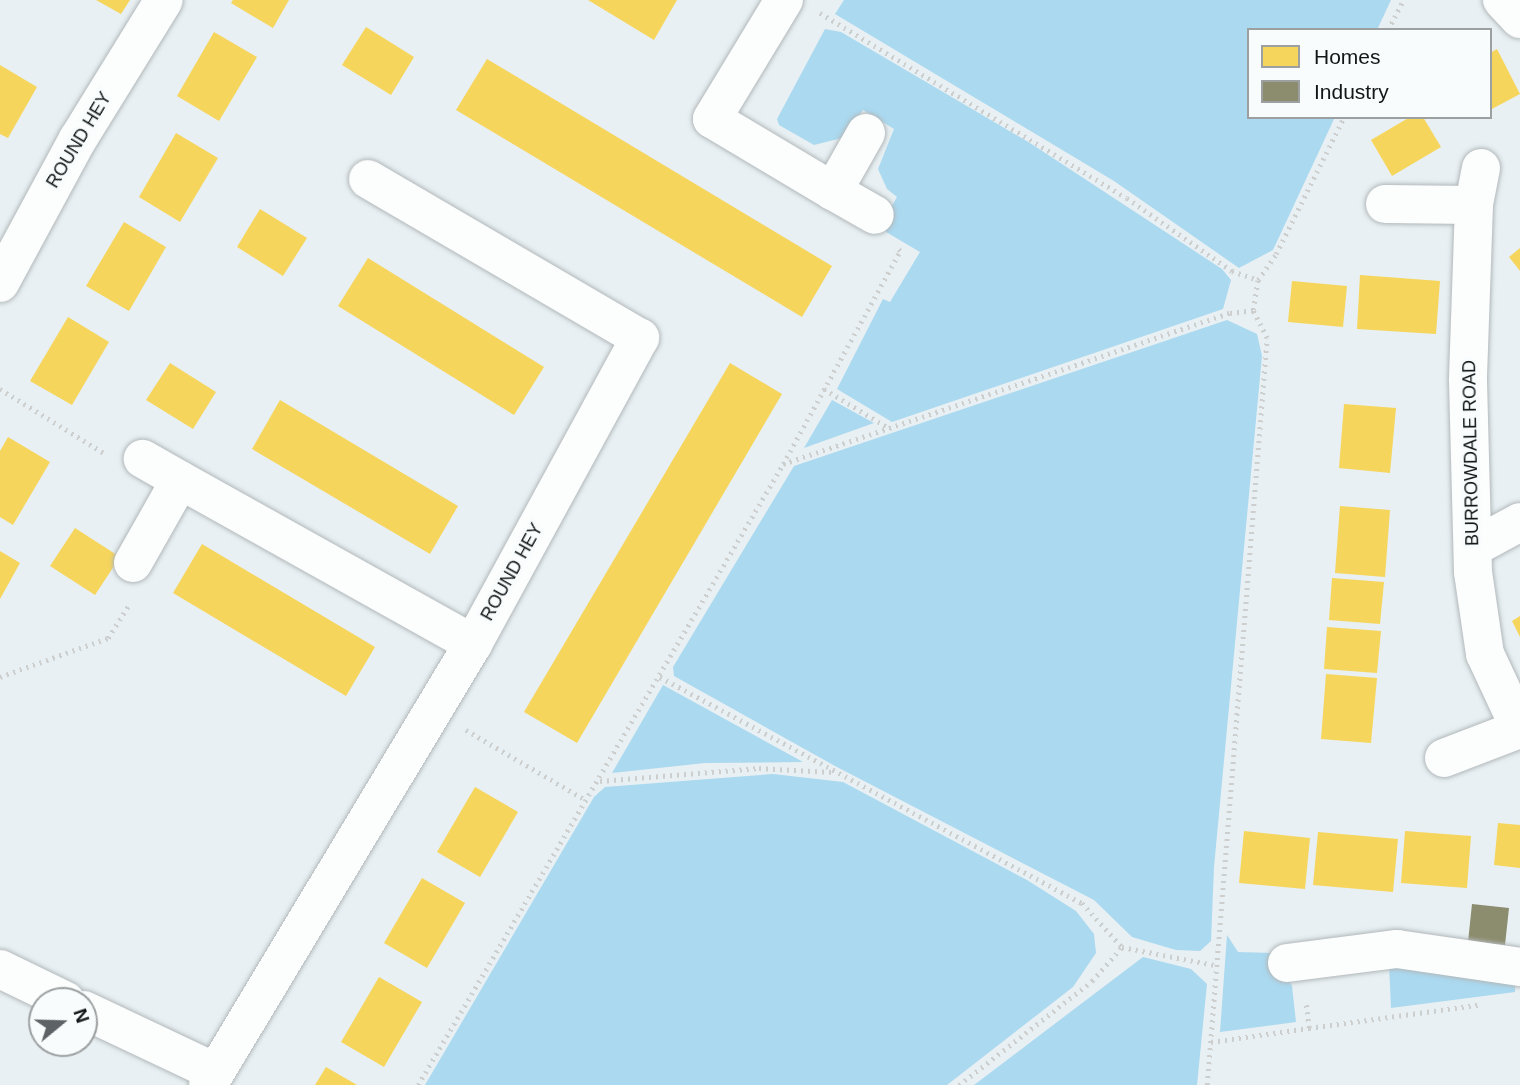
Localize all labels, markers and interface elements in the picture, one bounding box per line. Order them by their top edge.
legend [1247,28,1492,119]
text: Homes [1314,45,1381,68]
text: Industry [1314,80,1389,103]
street label: ROUND HEY [42,88,116,192]
street label: BURROWDALE ROAD [1459,360,1483,546]
street label: ROUND HEY [476,520,548,624]
north arrow [28,987,98,1057]
text: N [69,1006,94,1026]

